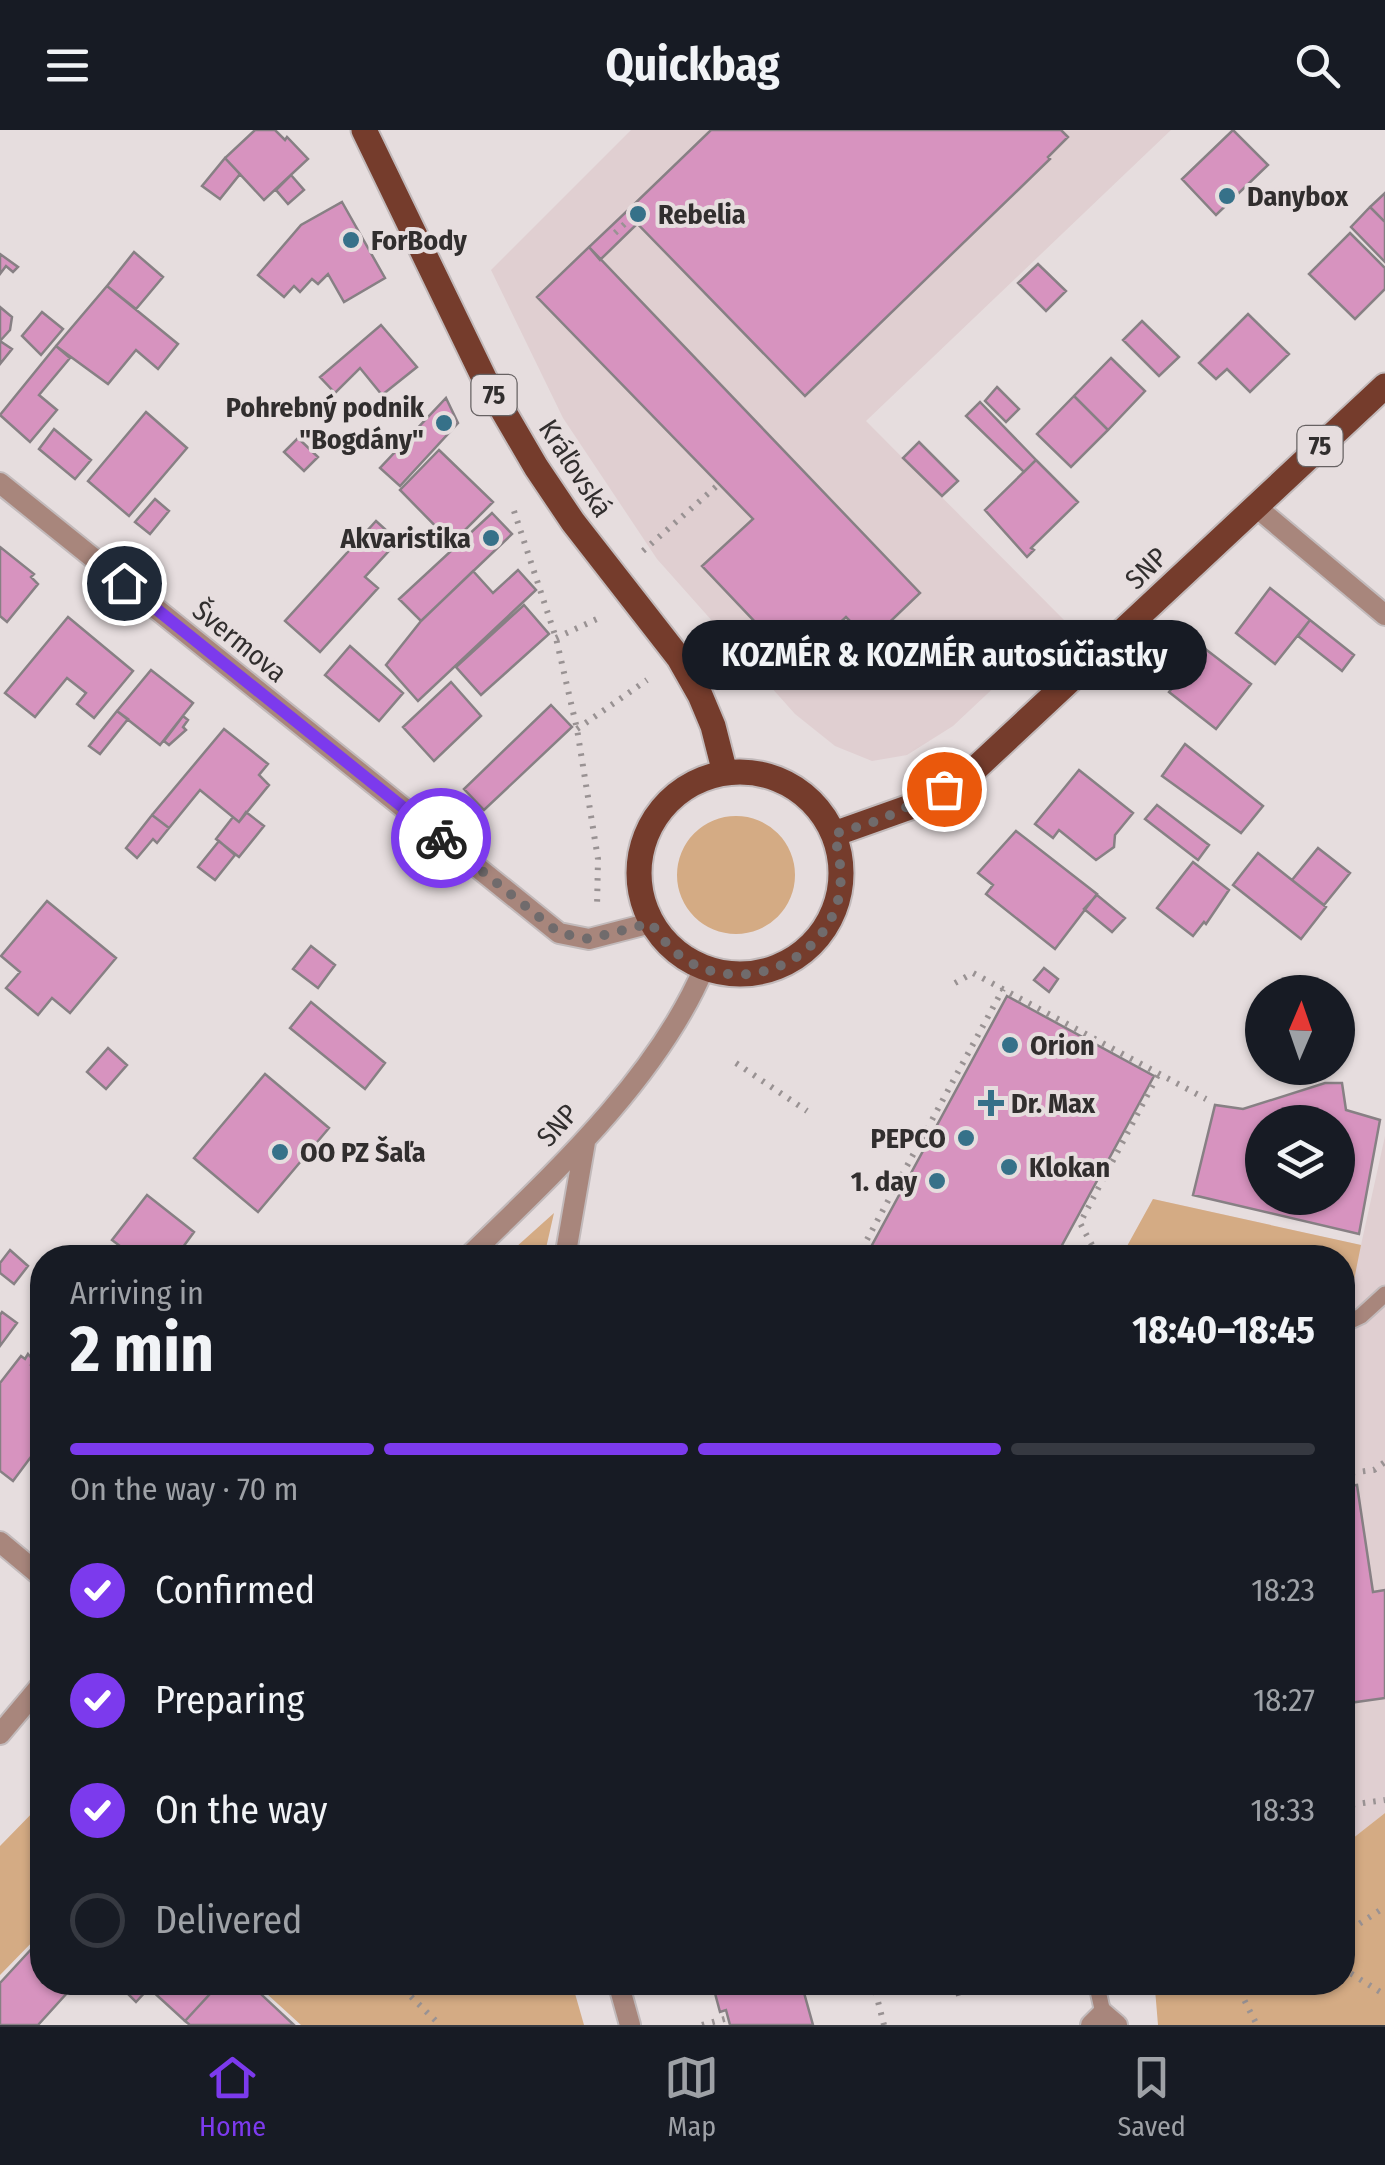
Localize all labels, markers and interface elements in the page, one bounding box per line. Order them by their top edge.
icon: menu [40,38,95,93]
text: Quickbag [605,38,780,92]
icon: search [1290,38,1345,93]
place label: Danybox [1247,180,1349,213]
marker: Danybox [1216,185,1238,207]
place label: Rebelia [658,198,746,231]
marker: Rebelia [627,203,649,225]
place label: ForBody [371,224,467,257]
marker: ForBody [340,229,362,251]
road number: 75 [472,375,516,415]
place label: Pohrebný podnik "Bogdány" [226,391,425,456]
marker: Pohrebný podnik "Bogdány" [433,412,455,434]
street label: Kráľovská [532,413,619,523]
road number: 75 [1298,426,1342,466]
place label: Akvaristika [339,522,471,555]
marker: Akvaristika [480,527,502,549]
pin [82,541,167,626]
street label: SNP [1119,541,1174,596]
icon: home [97,556,152,611]
street label: Švermova [186,593,293,689]
callout: KOZMÉR & KOZMÉR autosúčiastky [682,619,1206,689]
text: KOZMÉR & KOZMÉR autosúčiastky [722,636,1167,674]
pin [902,747,987,832]
icon: bag [917,762,972,817]
courier [391,788,491,888]
icon: bike [414,811,469,866]
north arrow [1245,975,1355,1085]
map controls [1245,975,1355,1215]
place label: Orion [1030,1029,1095,1062]
marker: Orion [999,1034,1021,1056]
place label: Dr. Max [1011,1087,1096,1120]
marker: Dr. Max [980,1092,1002,1114]
street label: SNP [530,1097,585,1153]
button: layers [1245,1105,1355,1215]
place label: PEPCO [871,1122,946,1155]
marker: PEPCO [955,1127,977,1149]
place label: OO PZ Šaľa [300,1135,426,1169]
marker: OO PZ Šaľa [269,1141,291,1163]
place label: Klokan [1029,1151,1110,1184]
marker: Klokan [998,1156,1020,1178]
place label: 1. day [851,1165,918,1198]
marker: 1. day [926,1170,948,1192]
text: Arriving in [70,1274,204,1312]
text: 18:40–18:45 [1132,1307,1315,1353]
text: 2 min [70,1310,214,1388]
text: On the way · 70 m [70,1470,298,1508]
icon: check [70,1563,125,1618]
text: Confirmed [155,1567,315,1613]
text: 18:23 [1251,1571,1315,1609]
icon: check [70,1673,125,1728]
text: Preparing [155,1677,304,1723]
text: 18:27 [1253,1681,1315,1719]
icon: check [70,1783,125,1838]
text: On the way [155,1787,327,1833]
text: 18:33 [1251,1791,1315,1829]
text: Delivered [155,1897,302,1943]
tab: Home [199,2050,266,2143]
tab: Map [664,2050,719,2143]
tab: Saved [1117,2050,1186,2143]

